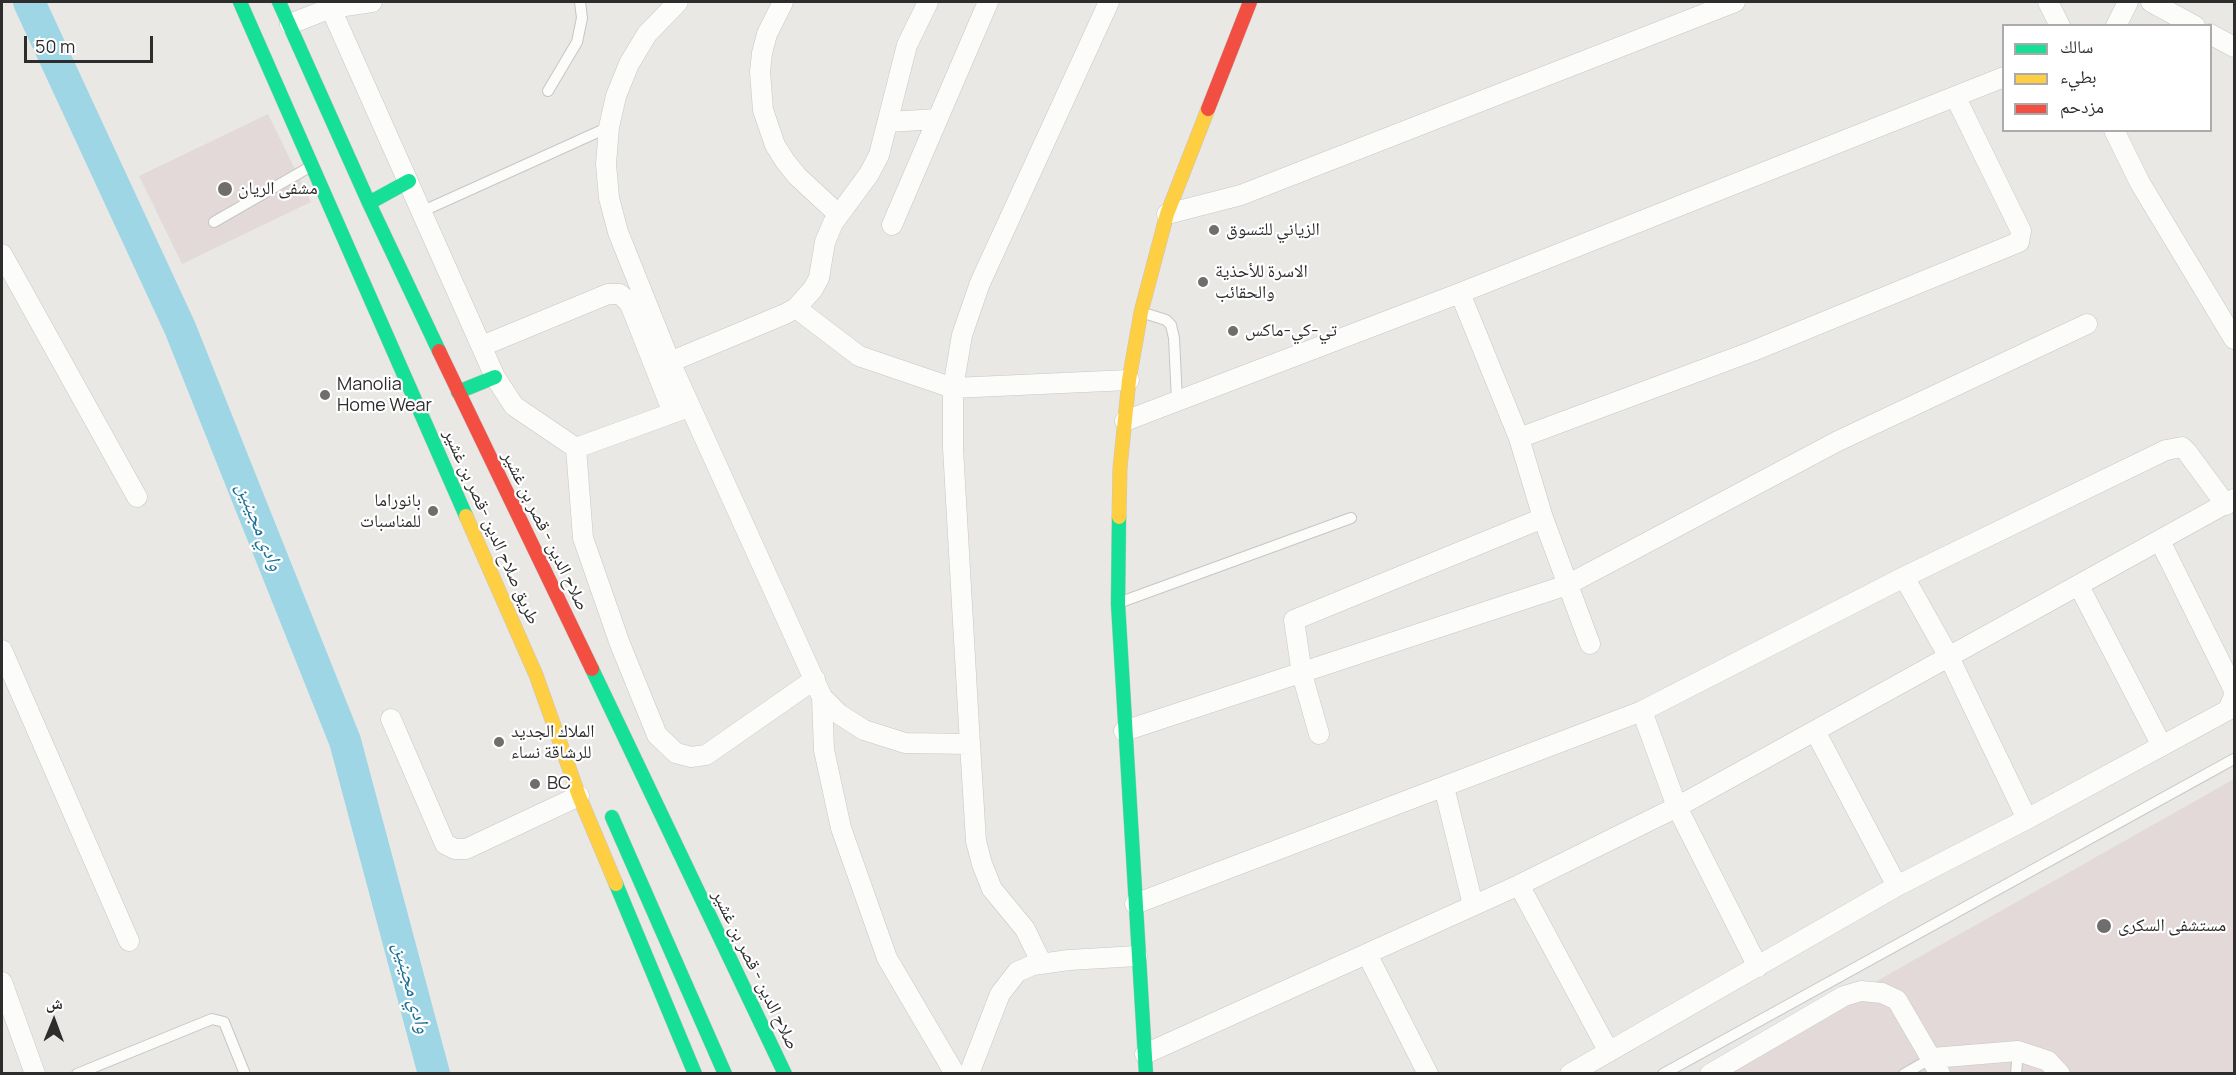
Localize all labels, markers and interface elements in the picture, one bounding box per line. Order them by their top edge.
scale bar [27,24,156,62]
legend [2002,24,2212,132]
text: 50 m [35,34,75,58]
text: سالك [2060,34,2093,58]
text: بطيء [2060,64,2097,88]
text: مزدحم [2060,94,2104,118]
place label: مشفى الريان [238,178,318,200]
marker: مشفى الريان [216,180,234,198]
place label: الزياني للتسوق [1226,219,1320,241]
marker: الزياني للتسوق [1207,223,1221,237]
place label: الاسرة للأحذية والحقائب [1215,261,1308,304]
marker: الاسرة للأحذية والحقائب [1196,275,1210,289]
place label: تي-كي-ماكس [1245,320,1337,342]
marker: تي-كي-ماكس [1226,324,1240,338]
place label: Manolia Home Wear [337,374,432,416]
marker: Manolia Home Wear [318,388,332,402]
street label: طريق صلاح الدين -قصر بن غشير [438,426,544,628]
street label: صلاح الدين - قصر بن غشير [497,448,593,614]
water label: وادي مجينين [230,479,288,575]
place label: بانوراما للمناسبات [360,490,421,532]
marker: بانوراما للمناسبات [426,504,440,518]
place label: الملاك الجديد للرشاقة نساء [511,721,594,764]
marker: الملاك الجديد للرشاقة نساء [492,735,506,749]
place label: BC [547,773,571,795]
marker: BC [528,777,542,791]
street label: صلاح الدين - قصر بن غشير [707,887,803,1053]
place label: مستشفى السكرى [2118,915,2226,937]
marker: مستشفى السكرى [2095,917,2113,935]
water label: وادي مجينين [387,940,435,1036]
north arrow [24,991,84,1051]
text: ش [46,992,63,1014]

